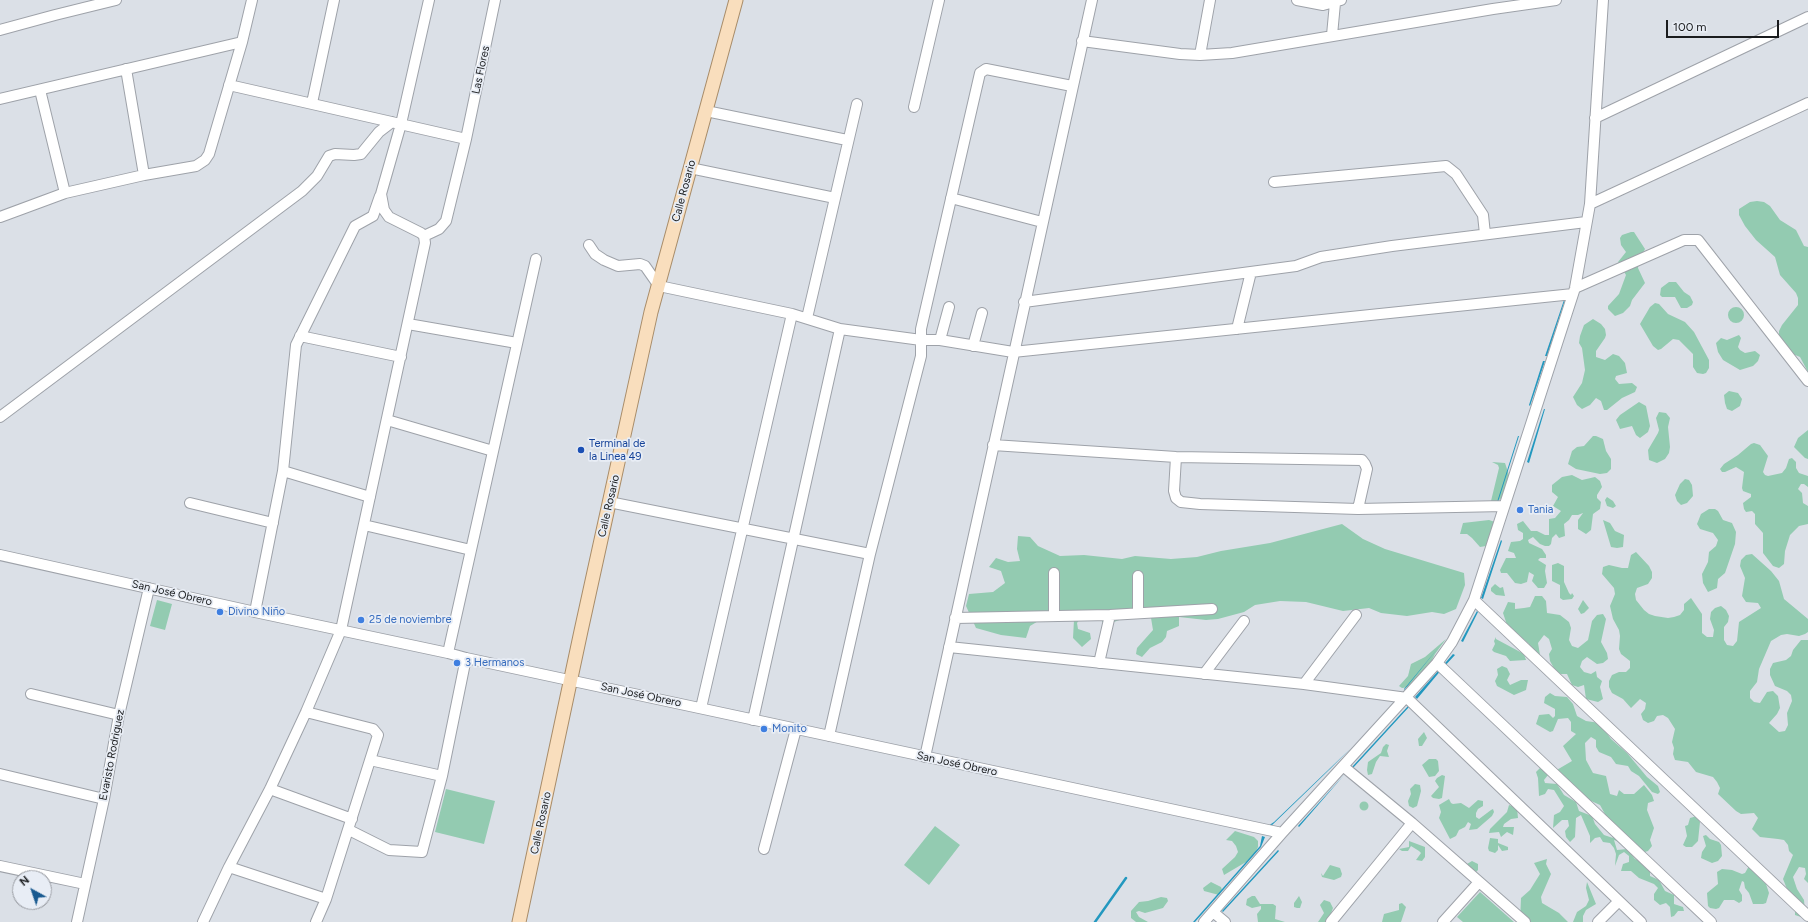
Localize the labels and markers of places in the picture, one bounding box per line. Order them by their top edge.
place label: Terminal de la Linea 49 [589,437,645,463]
marker: Terminal de la Linea 49 [576,445,586,455]
place label: Tania [1528,503,1553,517]
marker: Tania [1515,505,1525,515]
place label: Divino Niño [228,605,285,619]
marker: Divino Niño [215,607,225,617]
place label: 25 de noviembre [369,613,452,627]
marker: 25 de noviembre [356,615,366,625]
place label: 3 Hermanos [465,656,524,670]
marker: 3 Hermanos [452,658,462,668]
place label: Monito [772,722,807,736]
marker: Monito [759,724,769,734]

